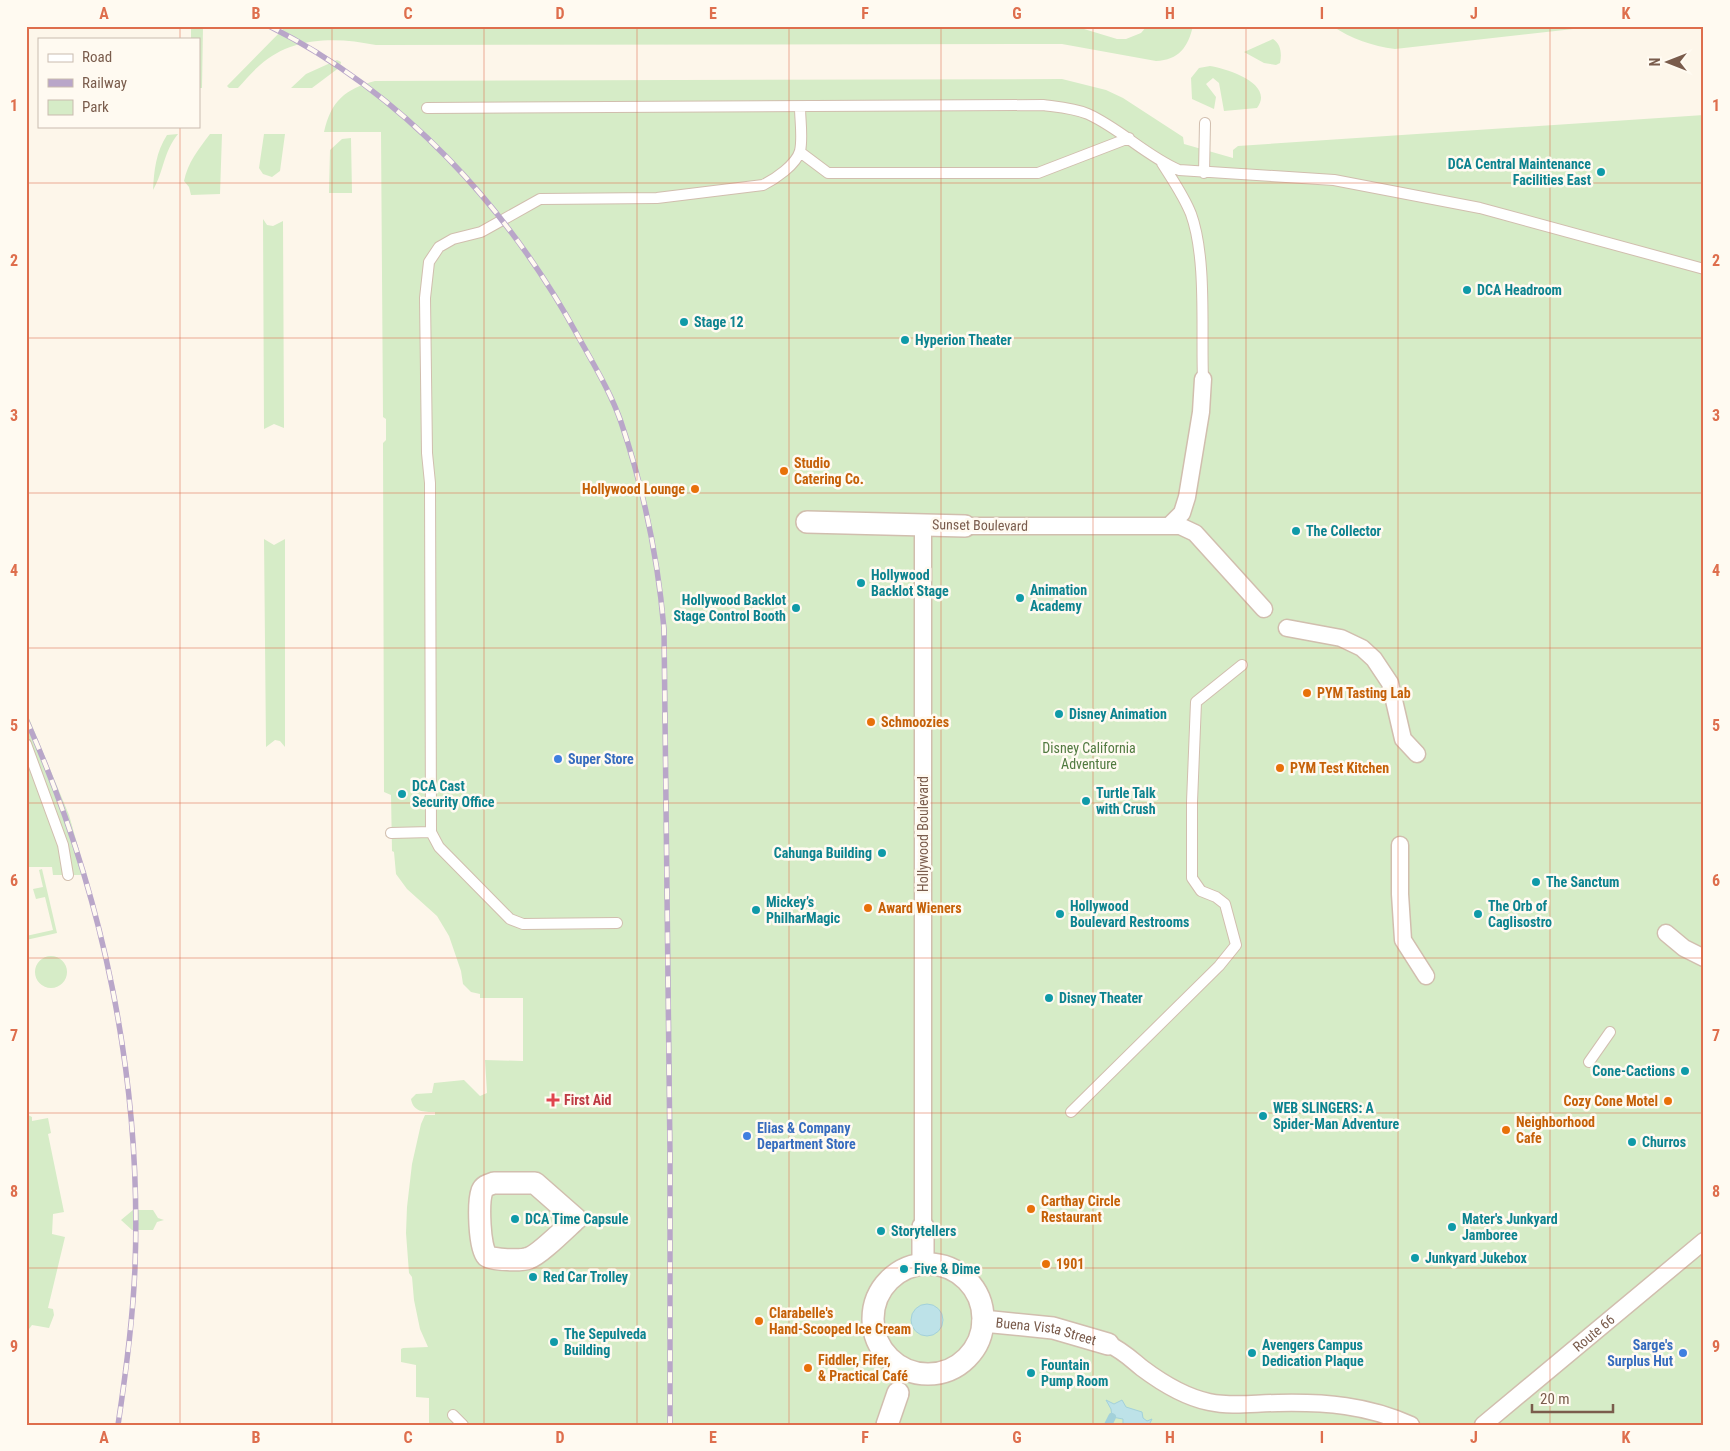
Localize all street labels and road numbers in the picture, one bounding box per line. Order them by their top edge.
street label: Sunset Boulevard [932,516,1028,534]
street label: Hollywood Boulevard [915,776,931,892]
street label: Route 66 [1570,1311,1618,1355]
street label: Buena Vista Street [995,1314,1098,1348]

